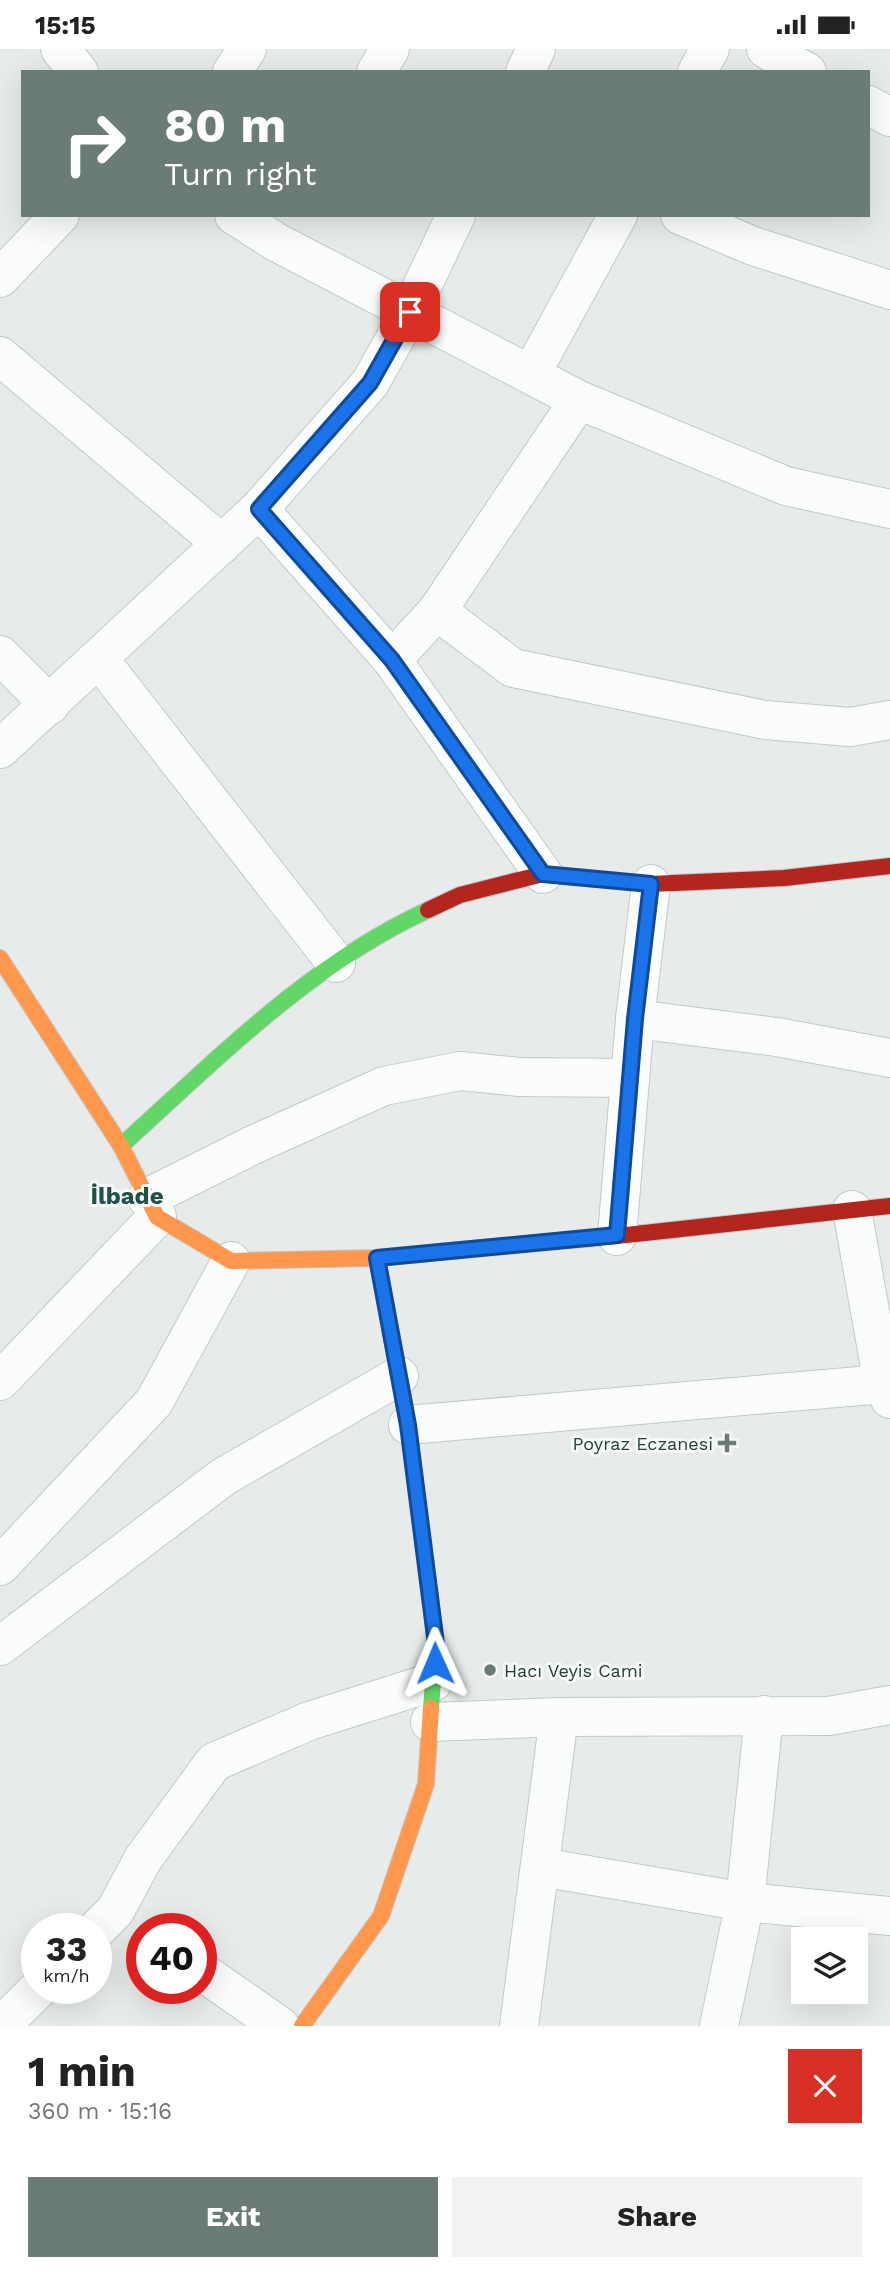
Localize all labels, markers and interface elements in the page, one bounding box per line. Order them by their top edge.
text: 15:15 [35,10,96,40]
text: 80 m [164,96,286,154]
icon: right [49,98,140,189]
text: Turn right [164,155,316,193]
pin [380,282,440,342]
icon: arrive [391,293,429,331]
district label: İlbade [90,1182,164,1210]
place label: Poyraz Eczanesi [573,1433,713,1454]
marker: Poyraz Eczanesi [719,1435,735,1451]
position arrow [398,1626,472,1700]
place label: Hacı Veyis Cami [504,1660,643,1681]
marker: Hacı Veyis Cami [482,1662,498,1678]
speed limit sign: 40 [126,1913,217,2004]
map controls [791,1927,868,2004]
button: layers [791,1927,868,2004]
text: 33 [46,1928,87,1970]
text: km/h [43,1965,90,1986]
text: 1 min [28,2047,136,2096]
button: close [788,2049,862,2123]
text: 360 m · 15:16 [28,2098,172,2125]
button: Exit [28,2177,438,2257]
button: Share [452,2177,862,2257]

